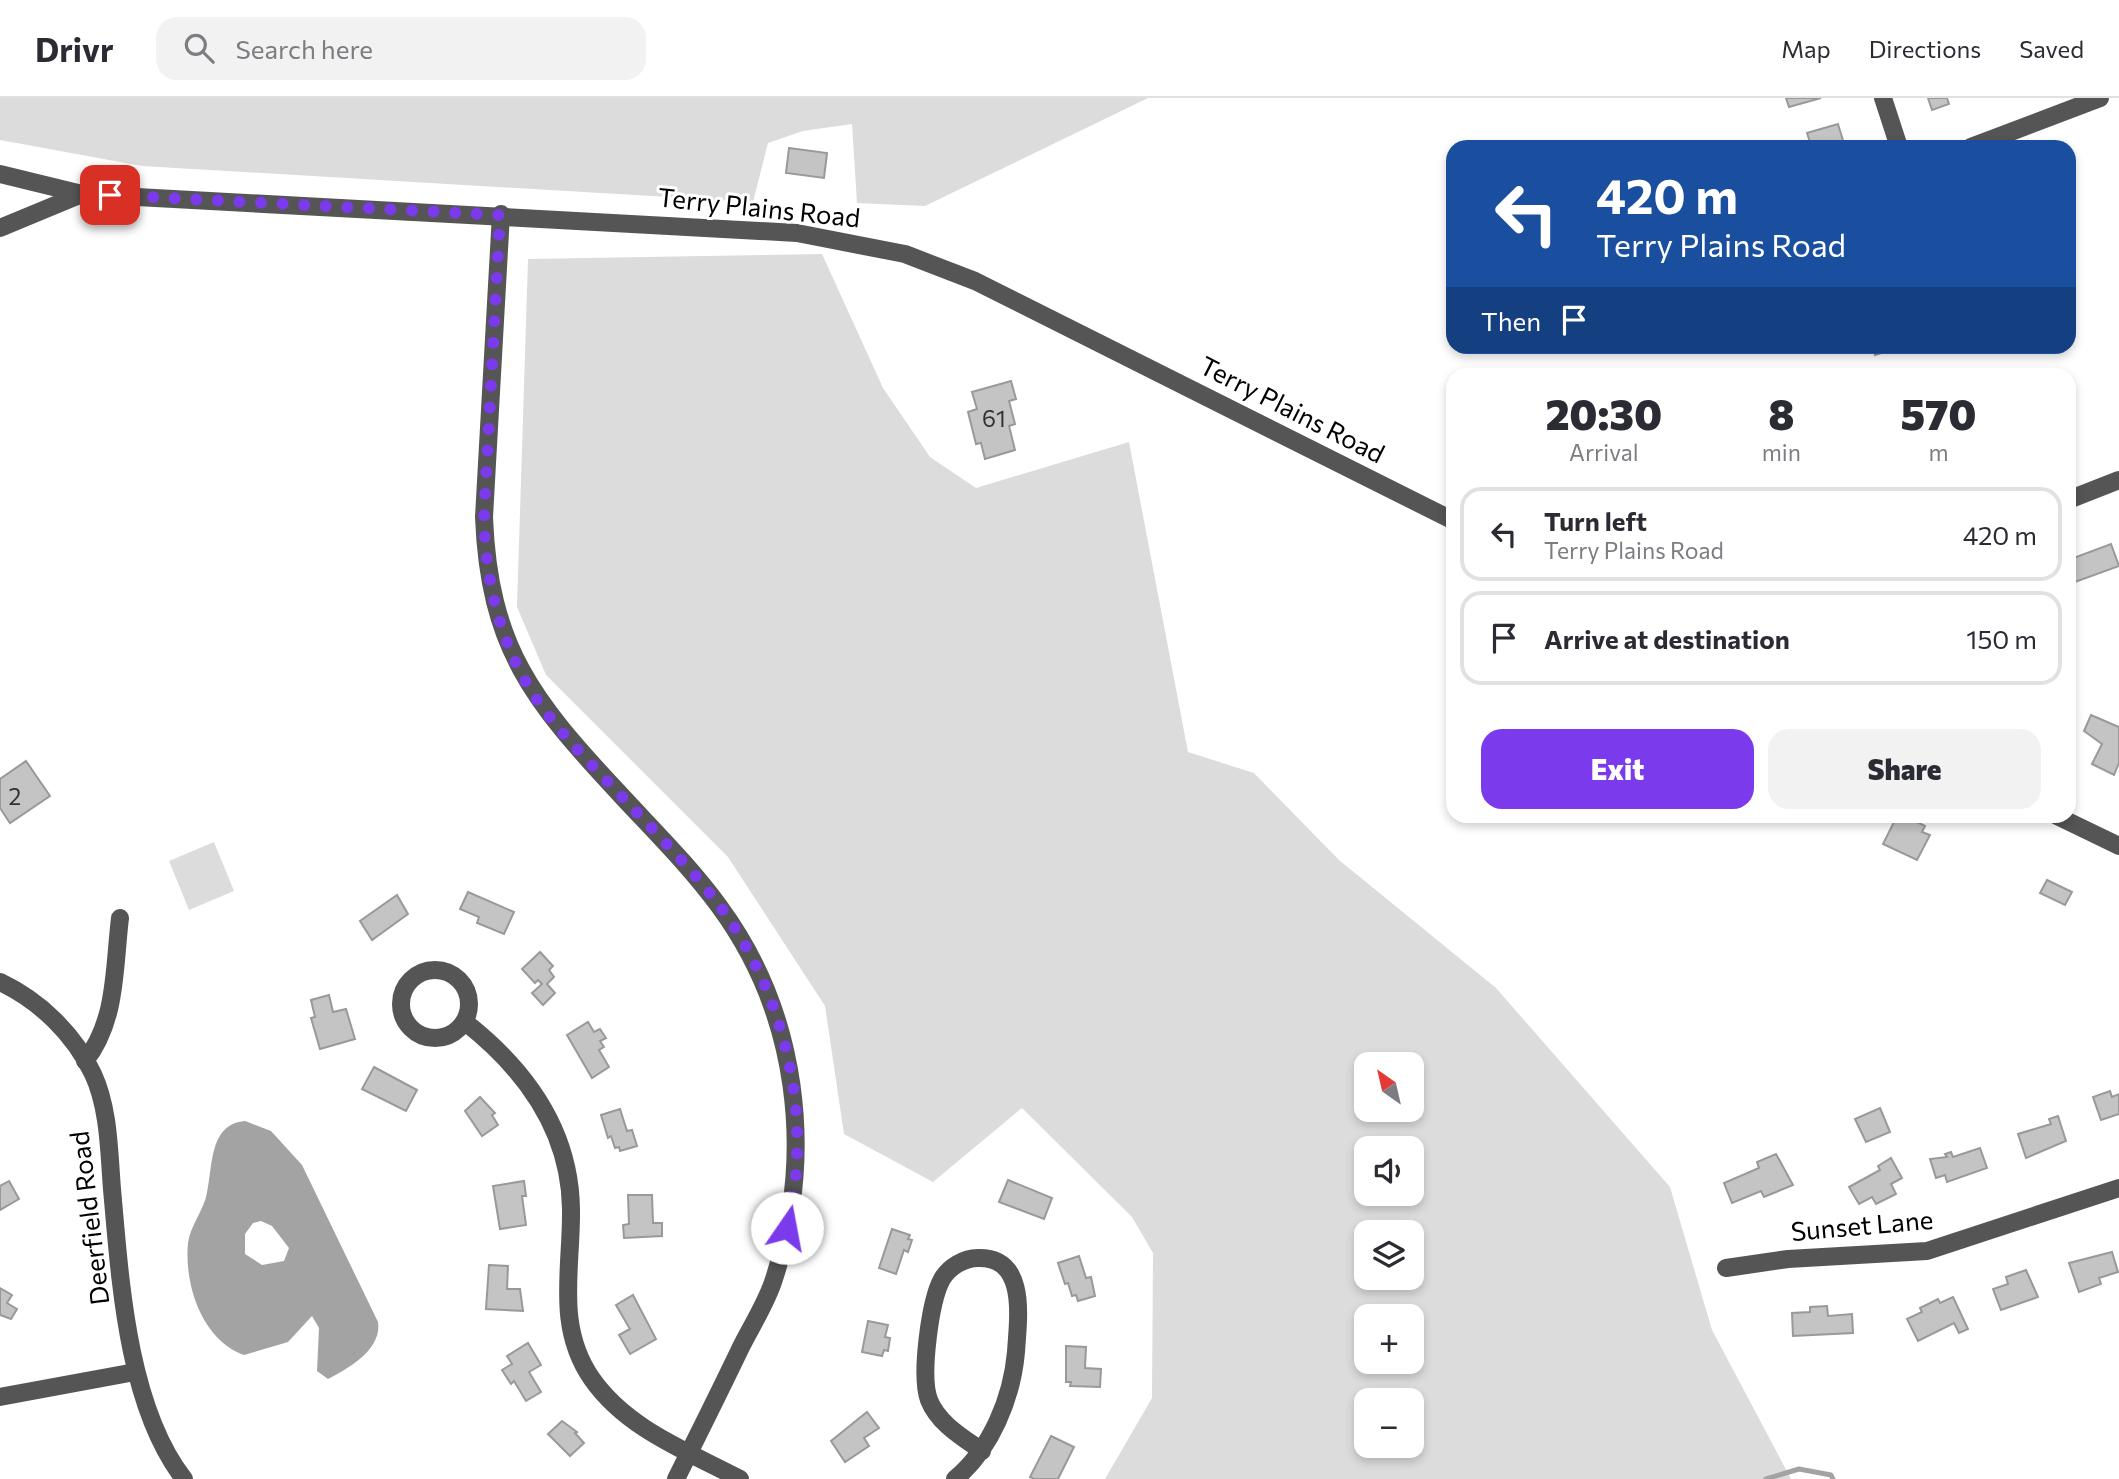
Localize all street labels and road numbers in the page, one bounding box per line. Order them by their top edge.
street label: Terry Plains Road [656,180,862,233]
street label: Terry Plains Road [1195,349,1390,469]
street label: Deerfield Road [62,1129,115,1307]
street label: Sunset Lane [1789,1203,1934,1246]

